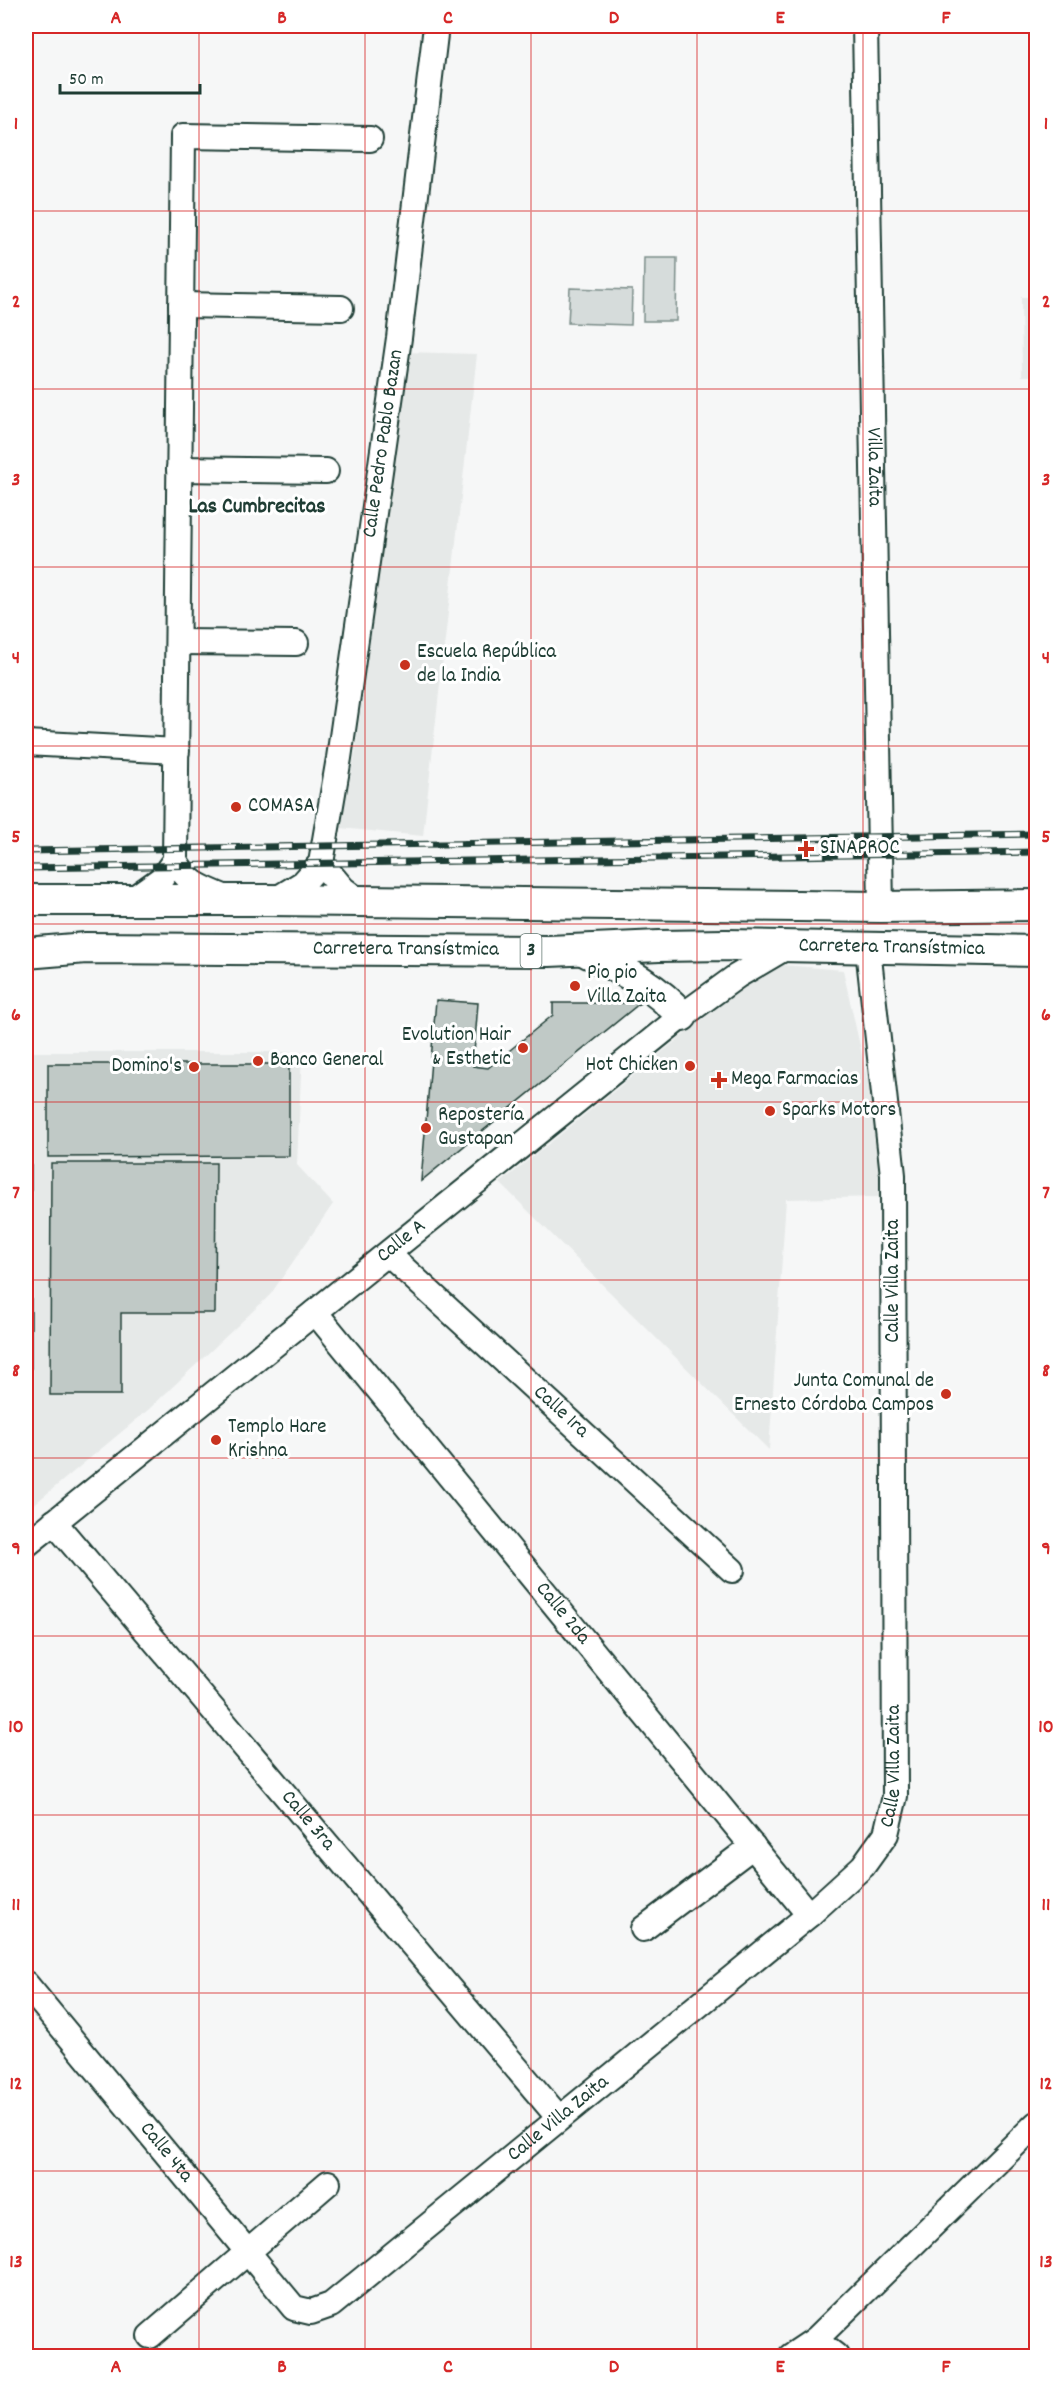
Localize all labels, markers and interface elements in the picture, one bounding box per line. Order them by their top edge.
text: A [111,5,122,33]
text: B [277,5,287,33]
text: C [443,5,453,33]
text: D [609,5,620,33]
text: E [775,5,785,33]
text: F [942,5,952,33]
scale bar [60,57,200,95]
text: 50 m [69,68,104,93]
text: 1 [14,111,18,139]
text: 1 [1044,111,1048,139]
text: 2 [12,289,20,317]
text: 2 [1042,289,1050,317]
street label: Calle Pedro Pablo Bazan [356,348,412,540]
street label: Villa Zaita [857,427,889,508]
text: 3 [12,467,20,495]
text: 3 [1042,467,1050,495]
district label: Las Cumbrecitas [188,492,326,523]
place label: Escuela República de la India [417,638,557,692]
text: 4 [12,645,20,673]
text: 4 [1042,645,1050,673]
marker: Escuela República de la India [398,658,412,672]
place label: COMASA [248,792,315,822]
marker: COMASA [229,800,243,814]
text: 5 [11,824,21,852]
text: 5 [1041,824,1051,852]
place label: SINAPROC [820,834,900,864]
marker: SINAPROC [797,840,815,858]
street label: Carretera Transístmica [798,931,986,965]
street label: Carretera Transístmica [313,934,500,966]
road number: 3 [520,934,542,968]
place label: Pio pio Villa Zaita [587,959,667,1013]
marker: Pio pio Villa Zaita [568,979,582,993]
text: 6 [11,1002,21,1030]
text: 6 [1041,1002,1051,1030]
place label: Evolution Hair & Esthetic [402,1021,511,1075]
marker: Evolution Hair & Esthetic [516,1041,530,1055]
place label: Banco General [270,1046,384,1076]
place label: Hot Chicken [586,1051,678,1081]
place label: Domino's [112,1052,182,1082]
marker: Banco General [251,1054,265,1068]
marker: Hot Chicken [683,1059,697,1073]
marker: Domino's [187,1060,201,1074]
place label: Mega Farmacias [731,1065,859,1095]
marker: Mega Farmacias [712,1073,726,1087]
place label: Sparks Motors [782,1096,896,1126]
place label: Repostería Gustapan [438,1101,525,1155]
marker: Sparks Motors [763,1104,777,1118]
marker: Repostería Gustapan [419,1121,433,1135]
text: 7 [12,1180,20,1208]
text: 7 [1042,1180,1050,1208]
street label: Calle A [371,1213,433,1271]
street label: Calle Villa Zaita [879,1218,909,1343]
text: 8 [12,1358,20,1386]
text: 8 [1042,1358,1050,1386]
place label: Junta Comunal de Ernesto Córdoba Campos [734,1367,934,1421]
street label: Calle 1ra [526,1379,596,1447]
marker: Junta Comunal de Ernesto Córdoba Campos [939,1387,953,1401]
place label: Templo Hare Krishna [228,1413,327,1467]
marker: Templo Hare Krishna [209,1433,223,1447]
text: 9 [11,1536,21,1564]
text: 9 [1041,1536,1051,1564]
street label: Calle 2da [527,1576,598,1652]
street label: Calle Villa Zaita [873,1703,910,1831]
text: 10 [8,1714,24,1742]
text: 10 [1038,1714,1054,1742]
street label: Calle 3ra [273,1784,343,1859]
text: 11 [12,1892,20,1920]
text: 11 [1042,1892,1050,1920]
street label: Calle Villa Zaita [501,2068,617,2170]
text: 12 [9,2071,23,2099]
text: 12 [1039,2071,1053,2099]
street label: Calle 4ta [132,2116,200,2190]
text: 13 [9,2249,23,2277]
text: 13 [1039,2249,1053,2277]
text: A [111,2354,122,2382]
text: B [277,2354,287,2382]
text: C [443,2354,453,2382]
text: D [609,2354,620,2382]
text: E [775,2354,785,2382]
text: F [942,2354,952,2382]

